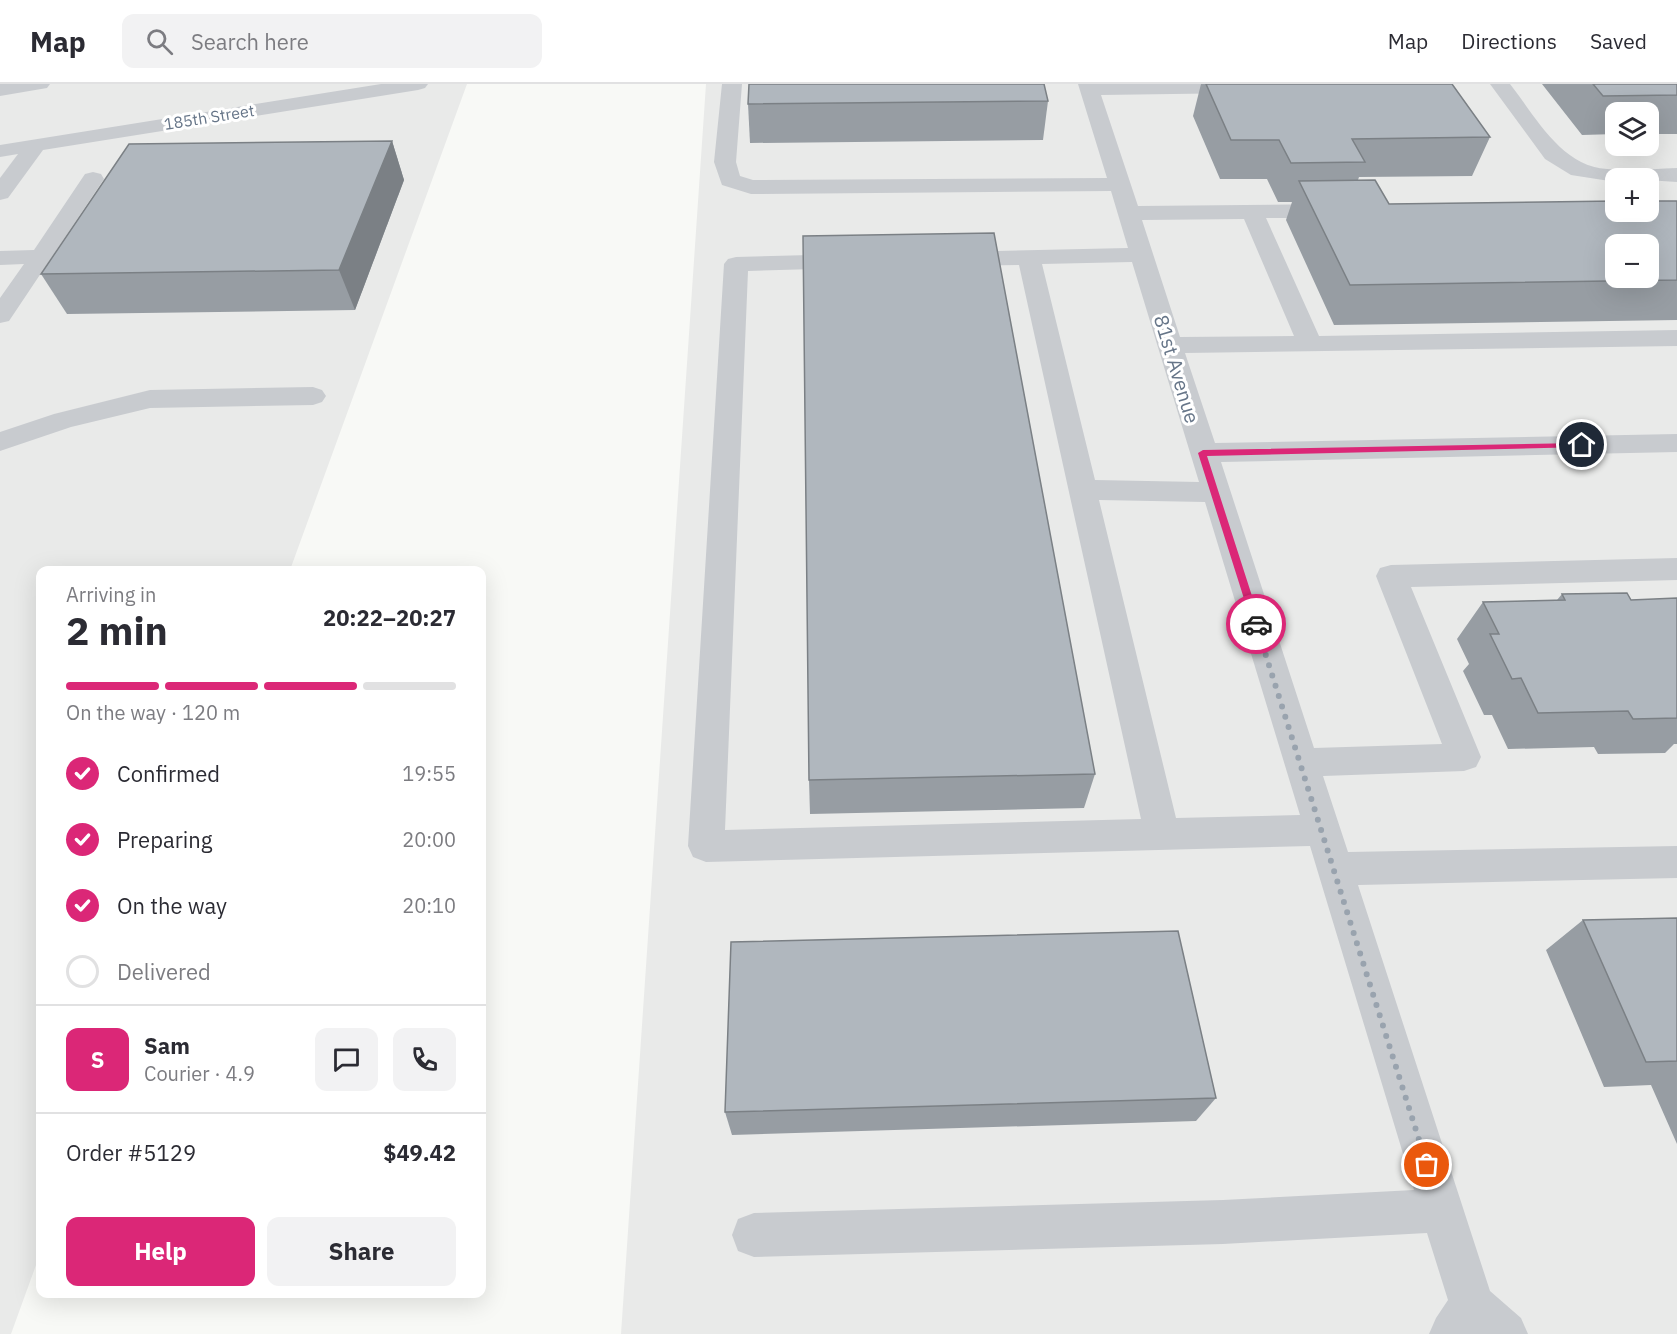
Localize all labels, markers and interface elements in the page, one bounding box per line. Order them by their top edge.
search box [122,14,542,68]
text: Map [30,23,86,60]
icon: search [143,25,176,58]
text: Search here [191,27,309,56]
text: Map [1388,27,1428,55]
text: Directions [1461,27,1557,55]
text: Saved [1590,27,1647,55]
street label: 185th Street [162,100,256,134]
map controls [1605,102,1659,288]
button: layers [1605,102,1659,156]
button: + [1605,168,1659,222]
button: − [1605,234,1659,288]
street label: 81st Avenue [1148,311,1206,427]
pin [1556,419,1607,470]
icon: home [1565,428,1598,461]
text: Arriving in [66,581,156,608]
courier [1226,594,1286,654]
text: 20:22–20:27 [323,603,456,632]
text: 2 min [66,605,168,656]
icon: car [1240,608,1273,641]
text: On the way · 120 m [66,699,240,726]
icon: check [66,757,99,790]
text: Confirmed [117,759,220,788]
text: 19:55 [402,760,456,787]
icon: check [66,823,99,856]
text: Preparing [117,825,212,854]
text: 20:00 [402,826,456,853]
icon: check [66,889,99,922]
text: On the way [117,891,227,920]
text: 20:10 [402,892,456,919]
text: Delivered [117,957,211,986]
button: chat [315,1028,378,1091]
button: phone [393,1028,456,1091]
text: Sam [144,1031,190,1060]
text: S [91,1045,104,1074]
text: Courier · 4.9 [144,1060,255,1087]
text: Order #5129 [66,1138,196,1167]
text: $49.42 [383,1138,456,1167]
pin [1401,1139,1452,1190]
icon: bag [1410,1148,1443,1181]
button: Help [66,1217,255,1286]
button: Share [267,1217,456,1286]

